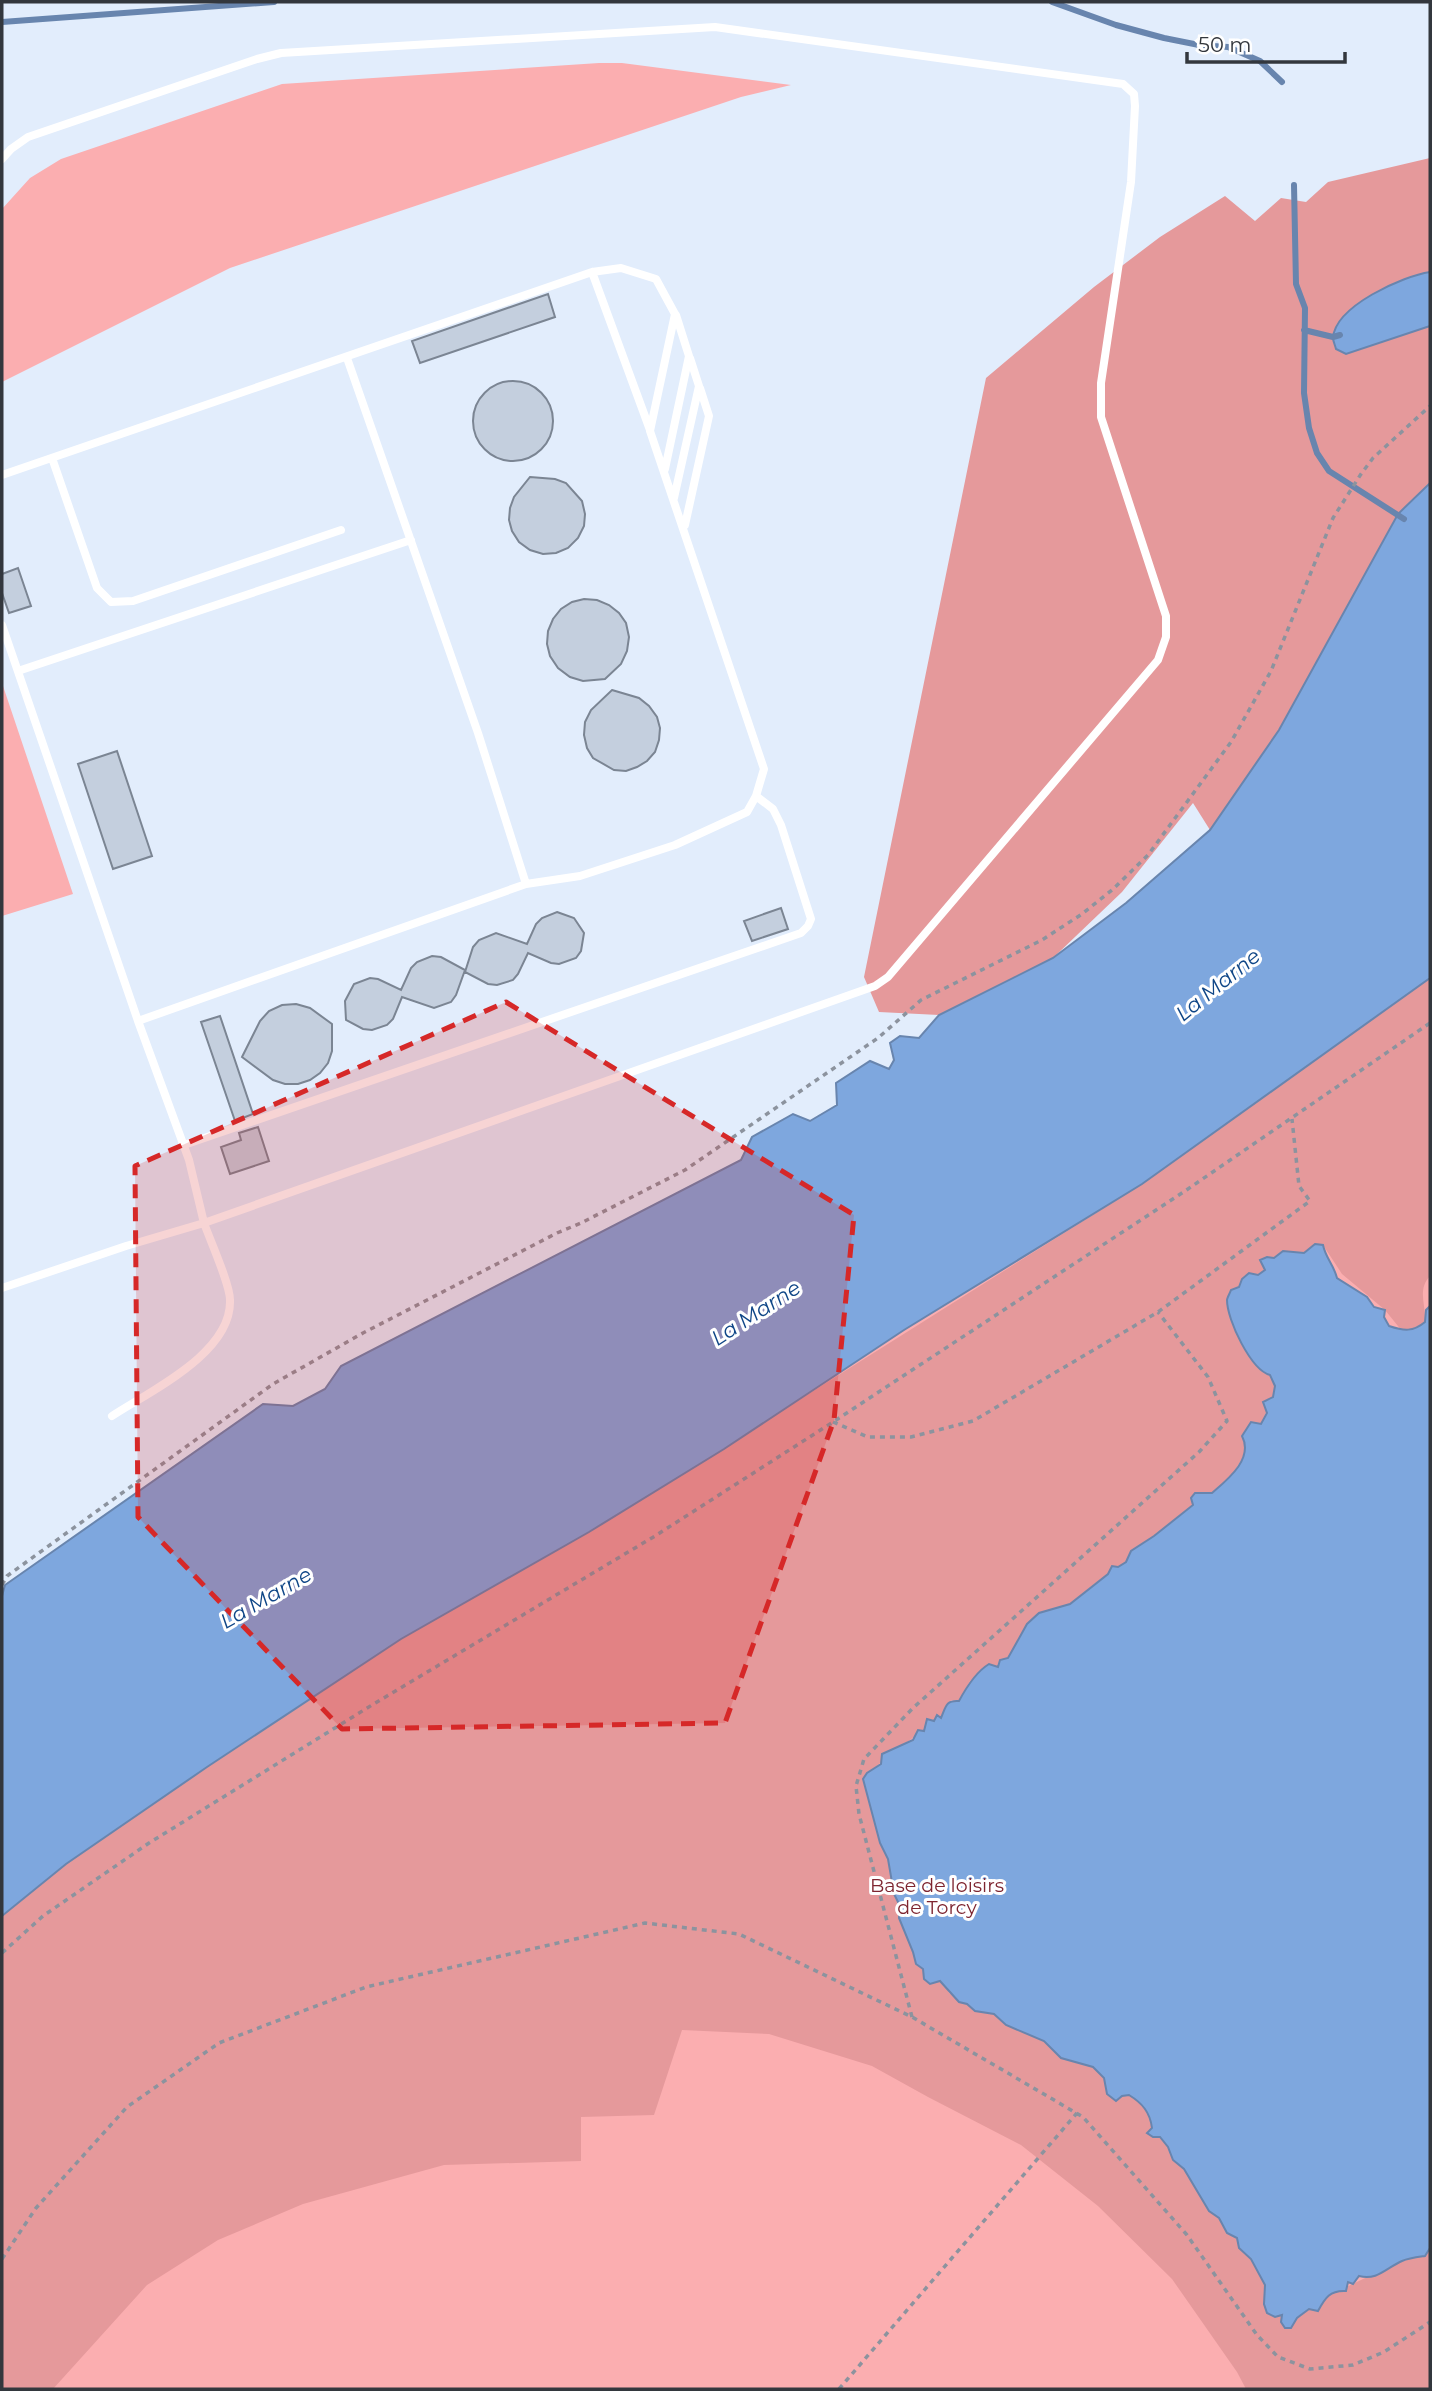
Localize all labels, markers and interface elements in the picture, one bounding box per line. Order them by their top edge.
scale bar [1187,21,1344,65]
text: 50 m [1198,32,1252,57]
water label: La Marne [1170,943,1265,1026]
water label: La Marne [706,1274,805,1351]
water label: La Marne [216,1561,316,1634]
park label: Base de loisirs de Torcy [870,1874,1004,1919]

